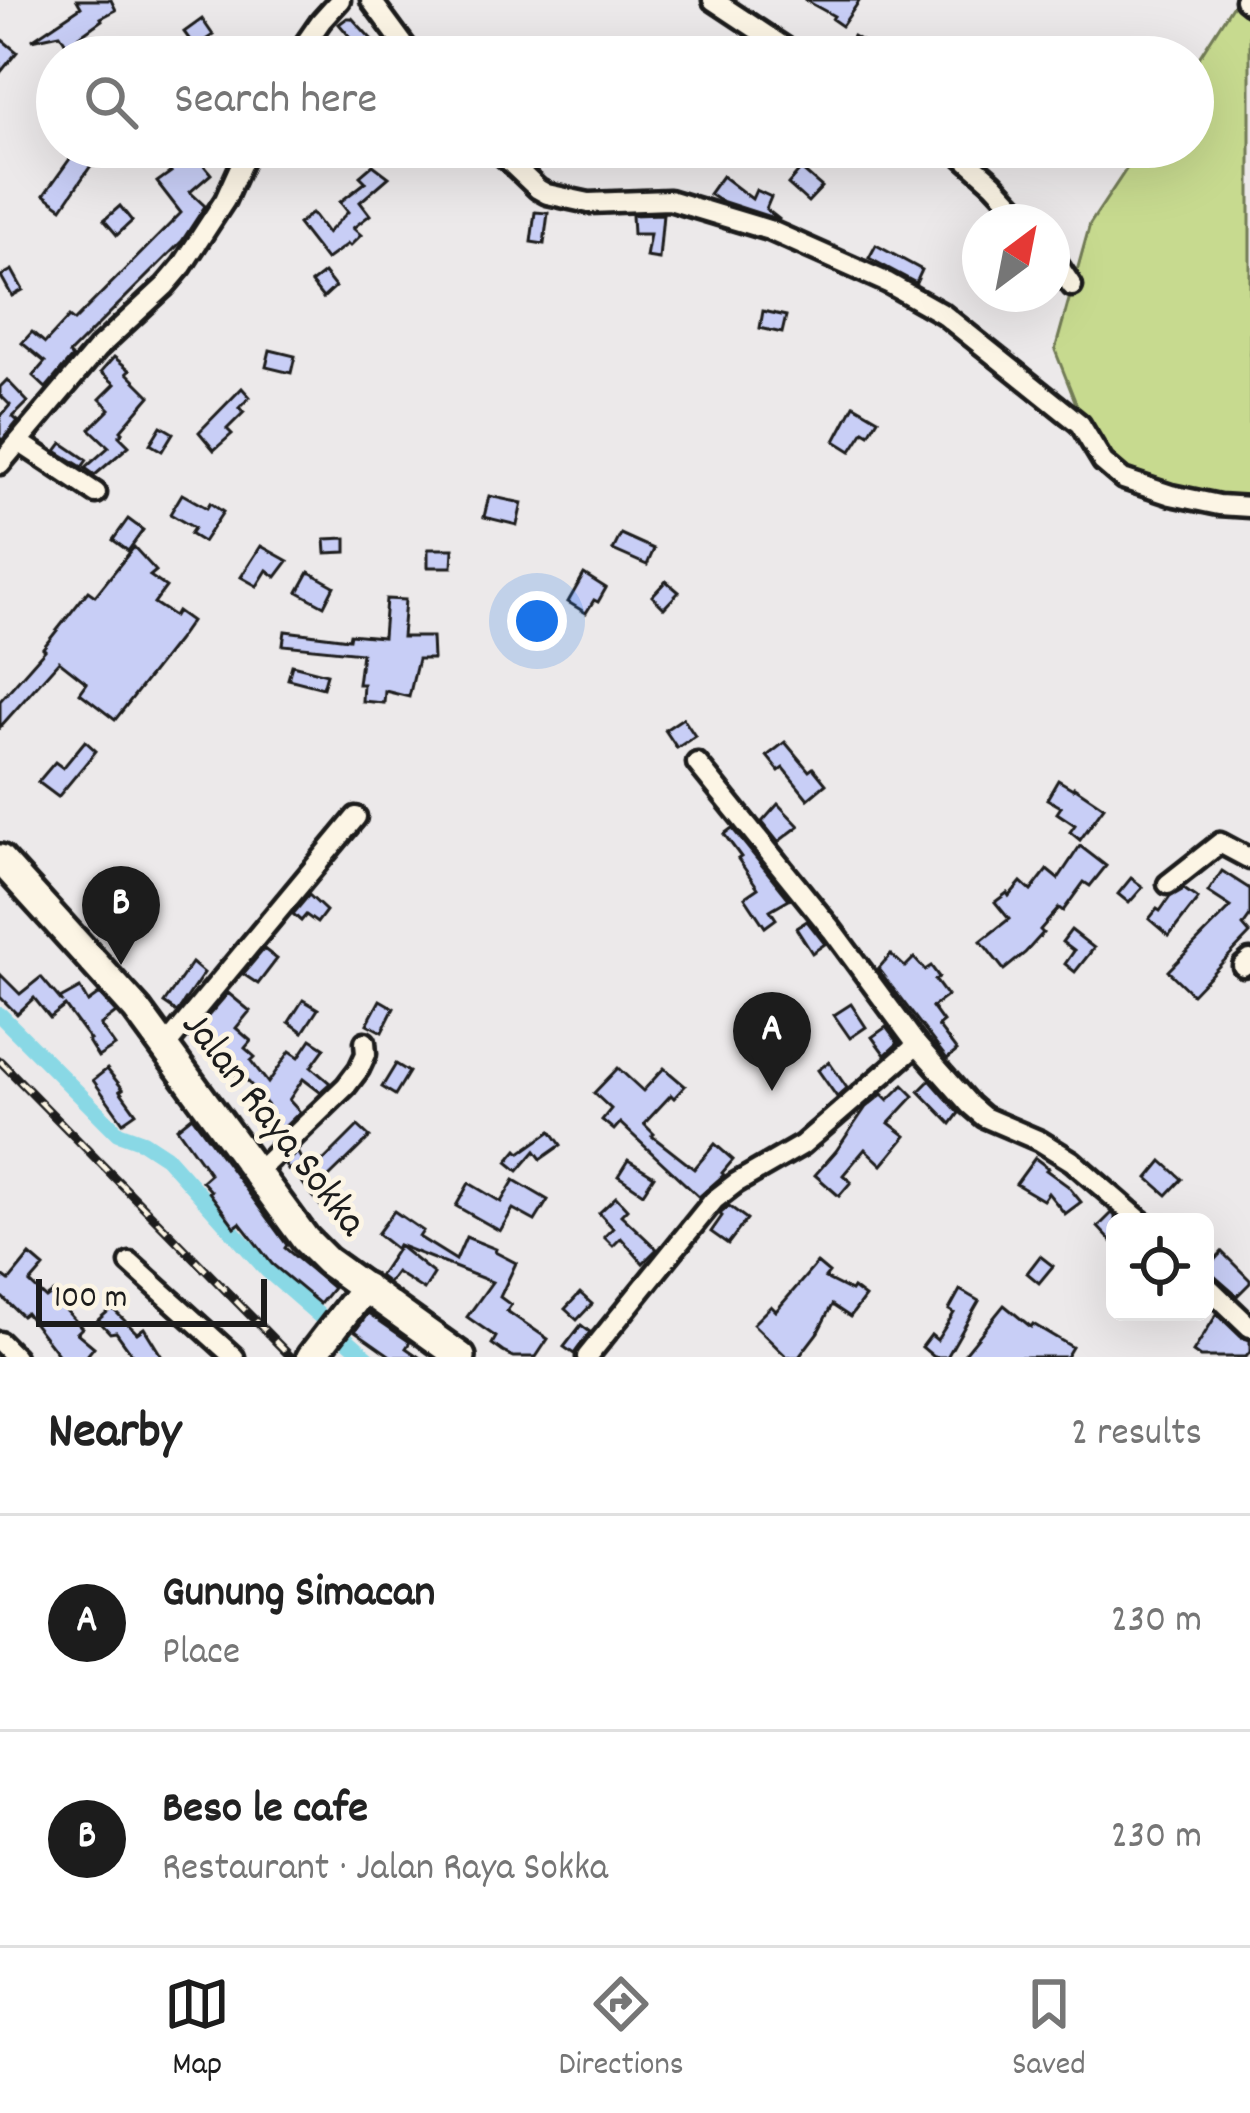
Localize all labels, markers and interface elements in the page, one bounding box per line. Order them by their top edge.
search box [36,36,1214,168]
icon: search [78,69,144,135]
text: Search here [174,70,377,134]
north arrow [962,204,1070,312]
your location [507,591,567,651]
pin: B [82,866,160,965]
pin: A [733,992,811,1091]
street label: Jalan Raya Sokka [164,1000,380,1252]
map controls [1106,1213,1214,1321]
button: locate [1106,1213,1214,1321]
scale bar [36,1273,267,1326]
text: 100 m [54,1276,127,1323]
text: Nearby [48,1399,181,1471]
text: 2 results [1071,1408,1202,1463]
text: Gunung Simacan [162,1563,435,1627]
text: A [76,1595,98,1650]
text: 230 m [1111,1595,1202,1650]
text: Place [162,1627,240,1682]
text: Beso le cafe [162,1779,368,1843]
text: B [78,1811,96,1866]
text: 230 m [1111,1811,1202,1866]
text: Restaurant · Jalan Raya Sokka [162,1843,608,1898]
tab: Map [164,1971,230,2090]
tab: Directions [559,1971,684,2090]
tab: Saved [1012,1971,1086,2090]

